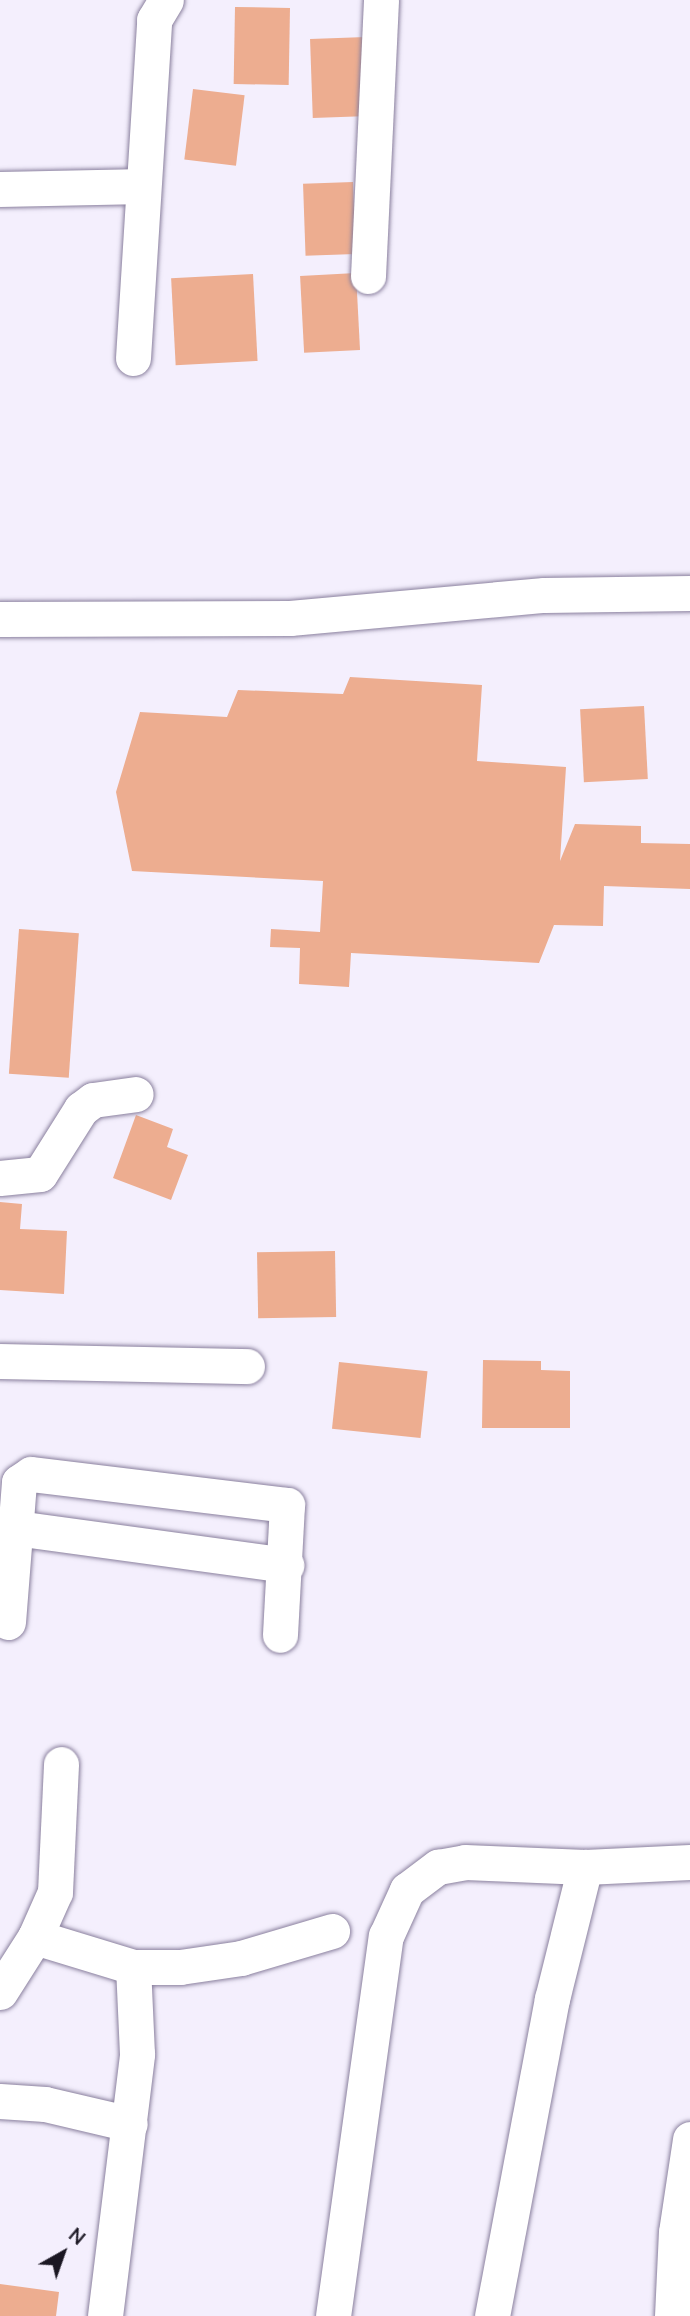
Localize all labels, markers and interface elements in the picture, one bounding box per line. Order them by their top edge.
north arrow [28,2218,98,2288]
text: N [63,2222,90,2251]

